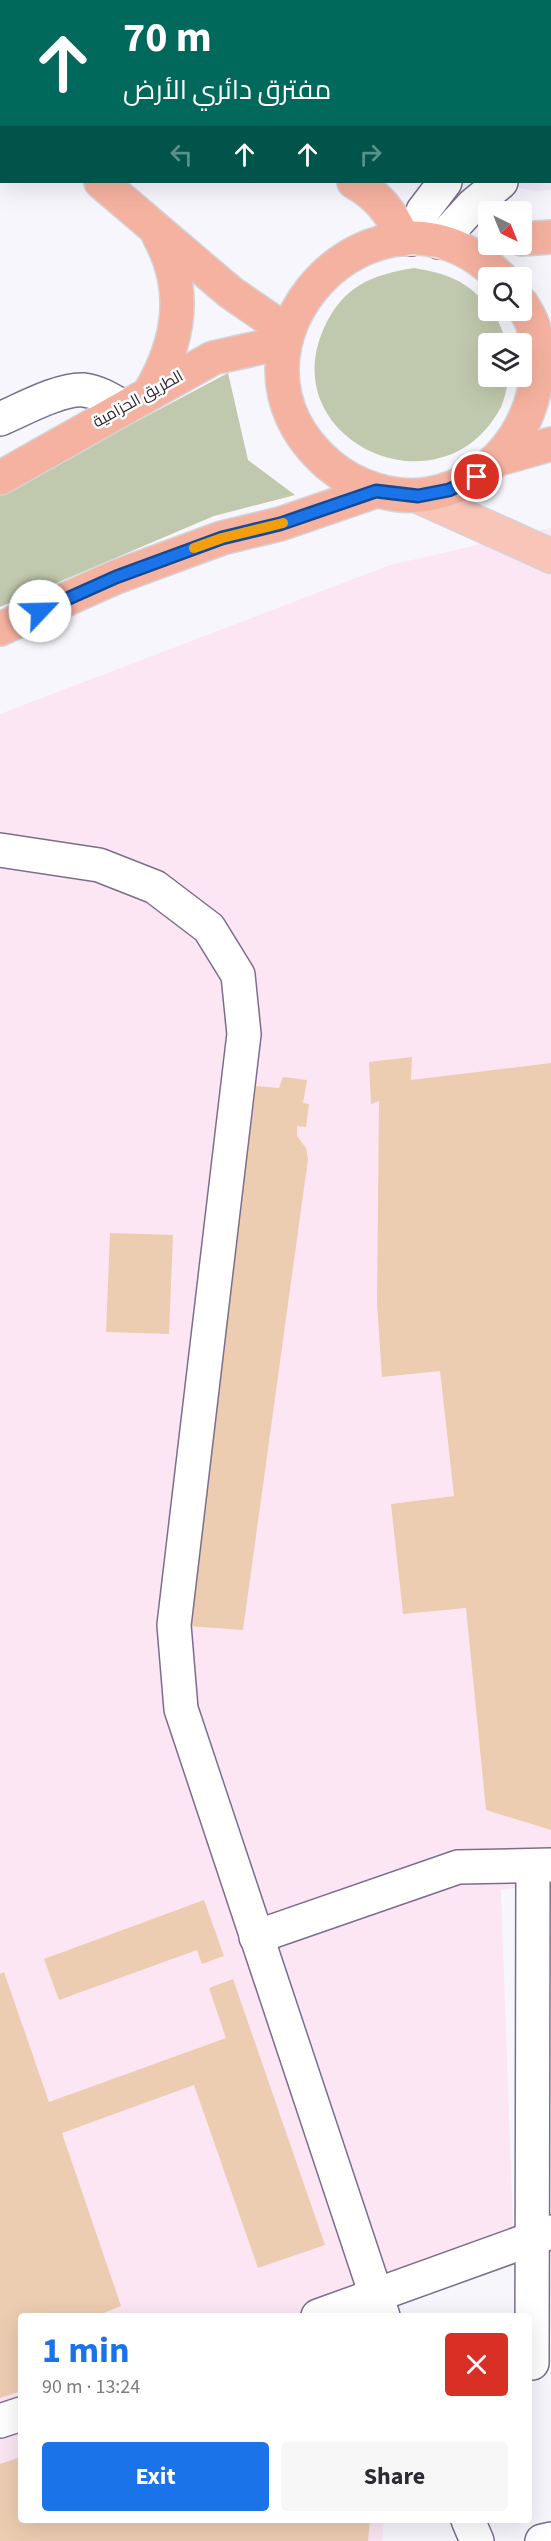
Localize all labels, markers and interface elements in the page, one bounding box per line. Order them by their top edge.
text: 70 m [123,8,212,68]
icon: ahead [24,24,102,102]
text: مفترق دائري الأرض [123,71,331,110]
icon: left [165,138,198,171]
icon: ahead [228,138,261,171]
icon: ahead [291,138,324,171]
icon: right [354,138,387,171]
north arrow [478,201,532,255]
map controls [478,201,532,387]
button: search [478,267,532,321]
button: layers [478,333,532,387]
street label: الطريق الحزامية [89,365,187,433]
pin [451,451,502,502]
icon: arrive [460,460,493,493]
position arrow [8,579,72,643]
text: 1 min [42,2325,130,2376]
button: close [445,2333,508,2396]
text: 90 m · 13:24 [42,2373,140,2401]
button: Exit [42,2442,269,2511]
button: Share [281,2442,508,2511]

